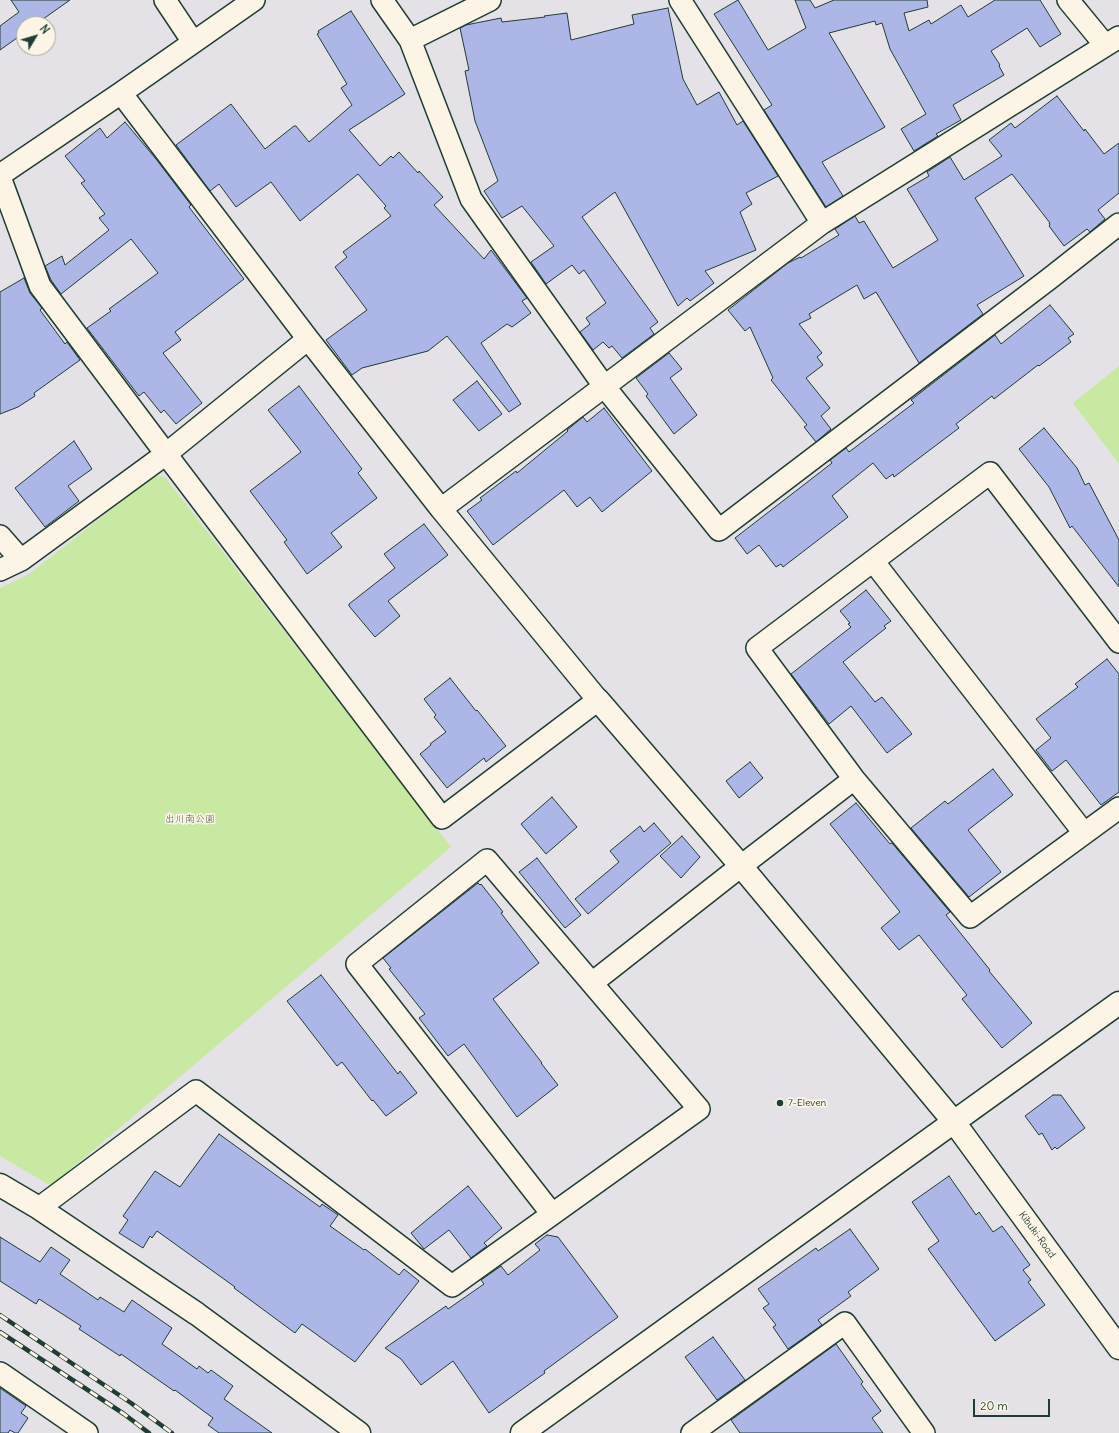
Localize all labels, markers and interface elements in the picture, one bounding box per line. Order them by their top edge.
north arrow [16,16,56,56]
text: N [37,22,53,37]
park label: 出川南公園 [165,813,215,825]
place label: 7-Eleven [788,1097,826,1109]
marker: 7-Eleven [775,1098,785,1108]
street label: Kibuki-Road [1016,1209,1058,1261]
scale bar [975,1391,1052,1417]
text: 20 m [980,1398,1008,1413]

